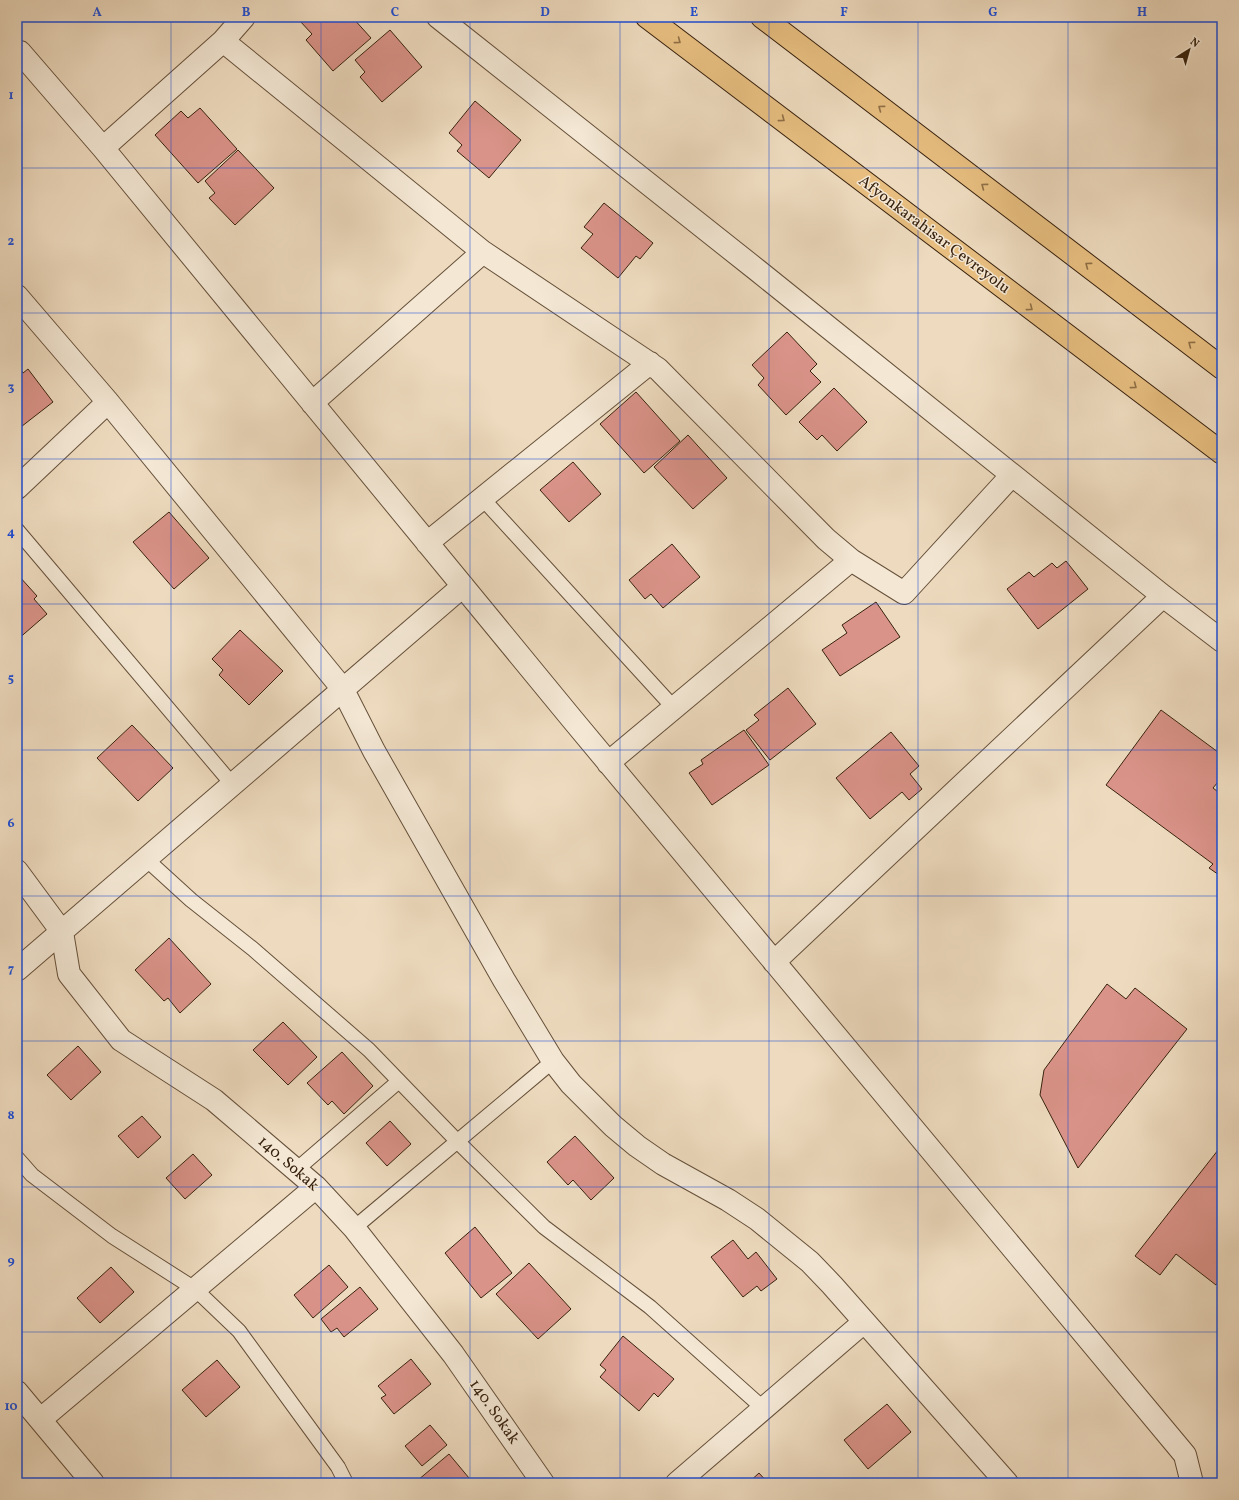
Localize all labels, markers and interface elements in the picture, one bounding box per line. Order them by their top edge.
text: A [92,4,102,22]
text: B [242,4,251,22]
text: C [391,4,399,22]
text: D [540,4,550,22]
text: E [690,4,698,22]
text: F [840,4,848,22]
text: G [988,4,998,22]
text: H [1137,4,1147,22]
north arrow [1169,30,1209,70]
text: N [1186,35,1202,52]
one-way arrow [674,36,681,43]
text: 1 [8,87,14,105]
one-way arrow [878,105,885,112]
one-way arrow [777,114,784,121]
street label: Afyonkarahisar Çevreyolu [854,171,1014,299]
one-way arrow [982,184,989,191]
text: 2 [8,233,15,251]
one-way arrow [1085,263,1092,270]
one-way arrow [1026,303,1033,310]
one-way arrow [1188,341,1195,349]
text: 3 [8,379,15,397]
one-way arrow [1129,381,1136,388]
text: 4 [7,524,15,542]
text: 5 [8,670,14,688]
text: 6 [7,815,15,833]
text: 7 [8,961,14,979]
text: 8 [7,1107,15,1125]
street label: 140. Sokak [253,1131,324,1197]
text: 9 [7,1252,15,1270]
street label: 140. Sokak [464,1375,525,1449]
text: 10 [4,1398,18,1416]

